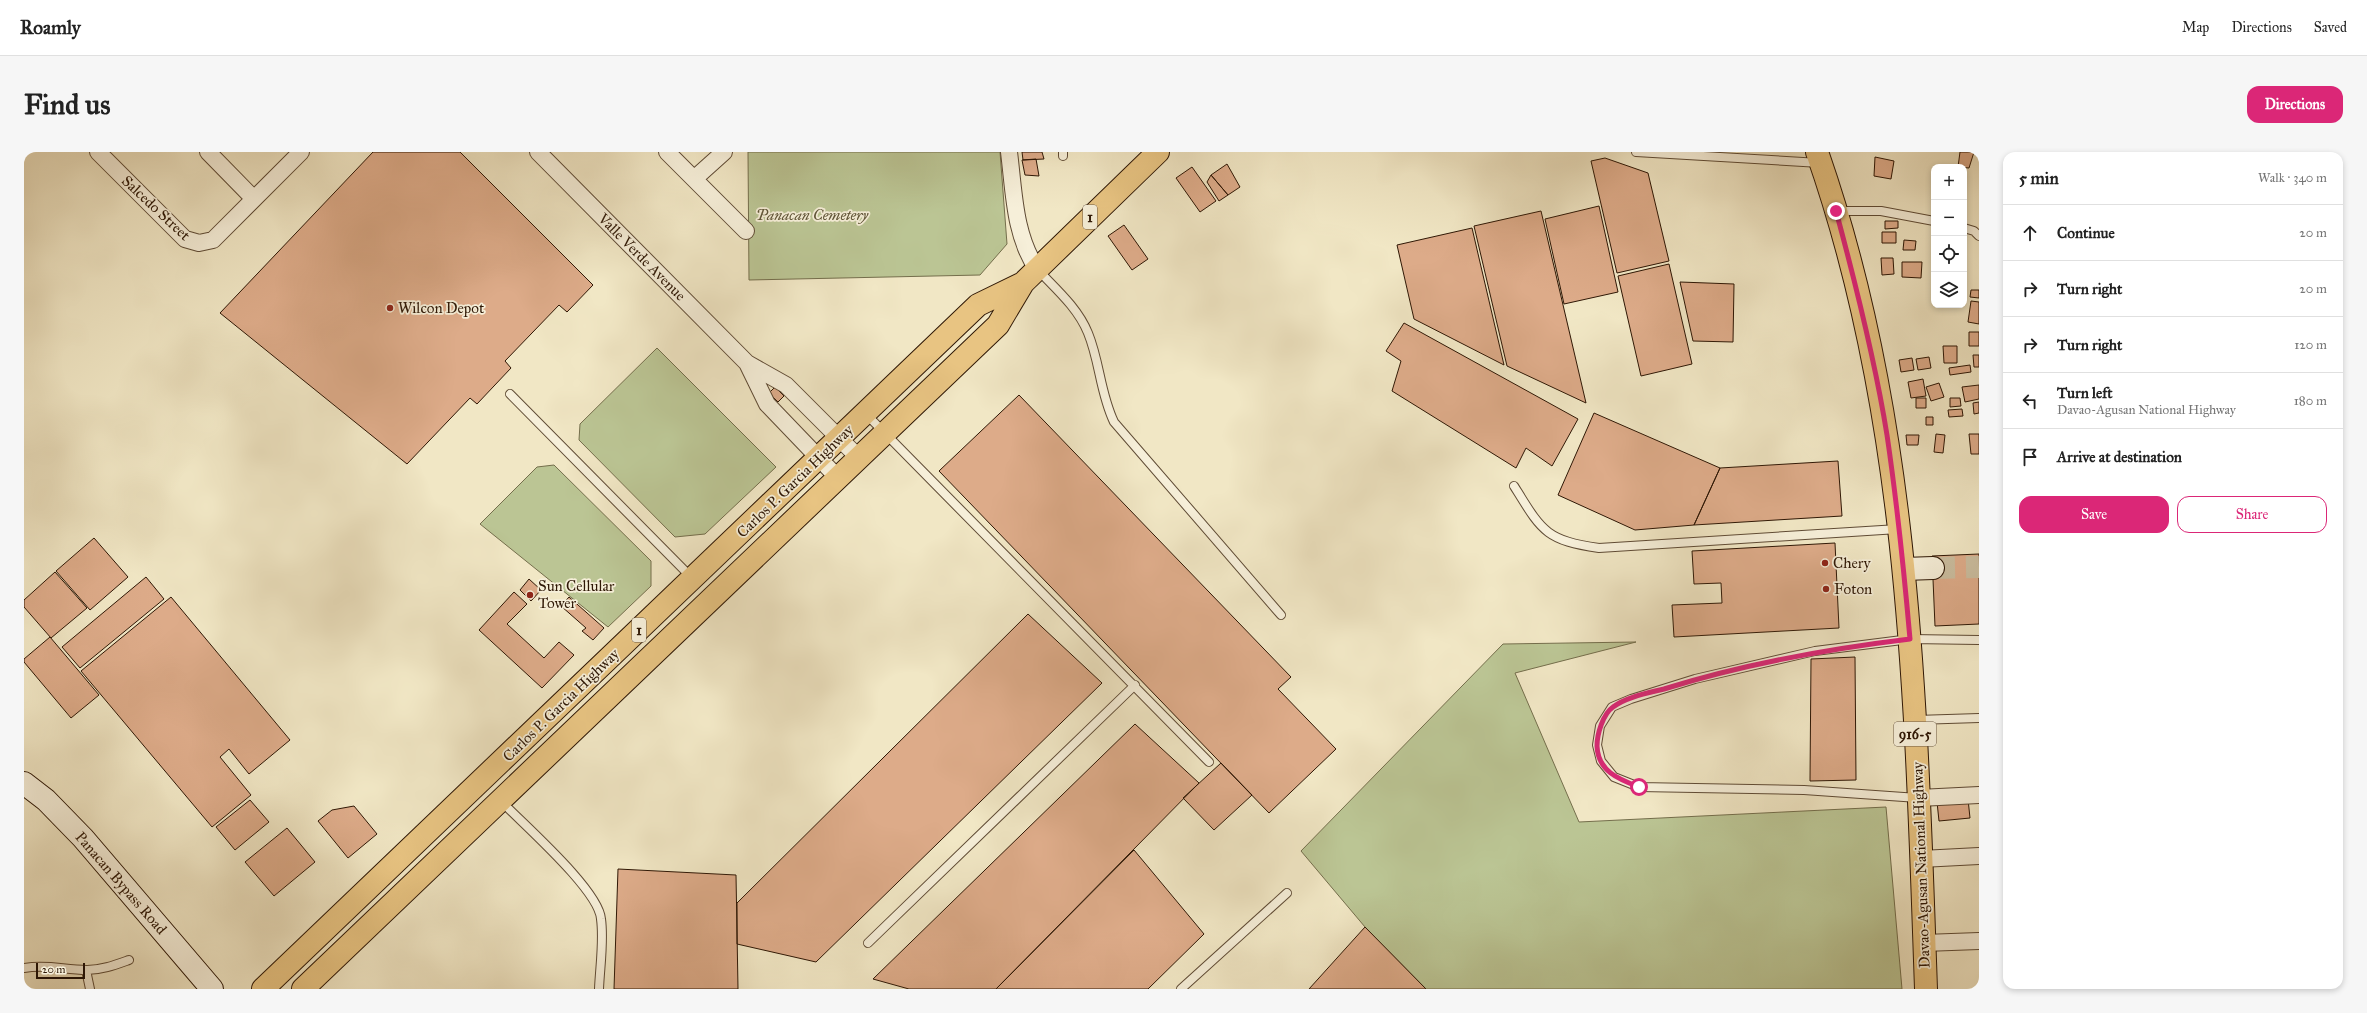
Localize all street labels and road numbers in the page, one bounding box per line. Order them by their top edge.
street label: Salcedo Street [118,172,195,245]
road number: 1 [1083,205,1097,229]
street label: Valle Verde Avenue [594,209,690,305]
street label: Carlos P. Garcia Highway [733,420,858,541]
road number: 1 [632,618,646,642]
street label: Carlos P. Garcia Highway [499,644,624,765]
road number: 916-5 [1894,722,1936,746]
street label: Davao-Agusan National Highway [1908,761,1934,968]
street label: Panacan Bypass Road [72,828,171,938]

